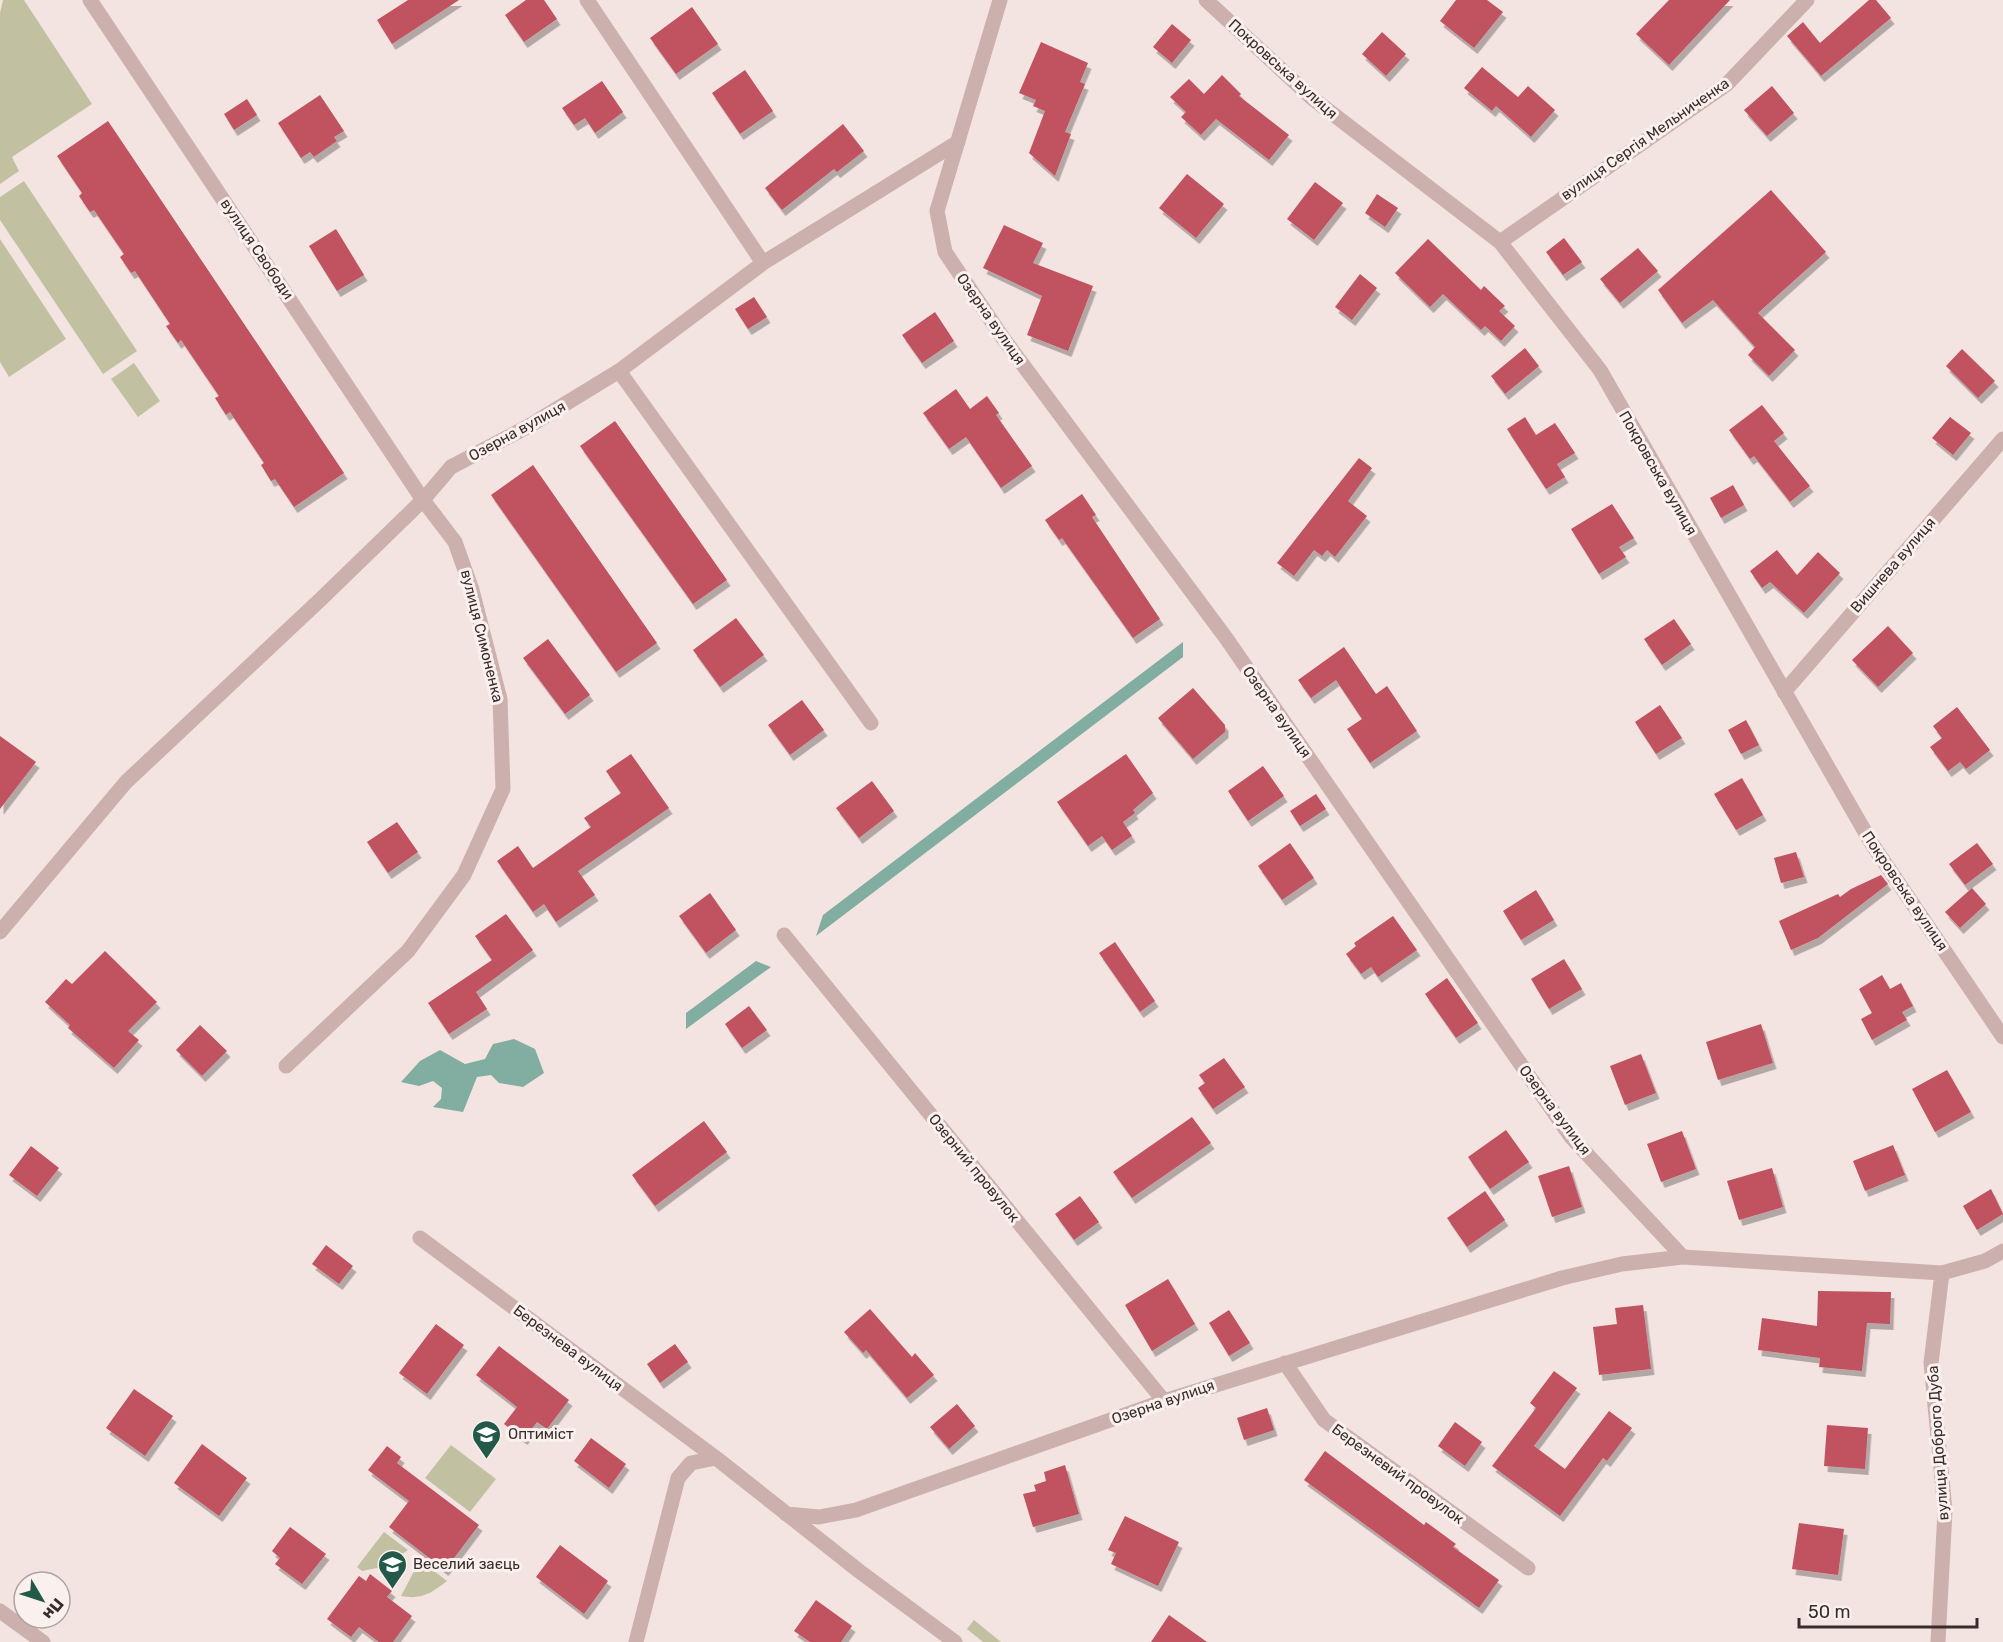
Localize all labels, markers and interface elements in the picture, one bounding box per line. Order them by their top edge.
street label: Покровська вулиця [1225,15,1341,123]
street label: вулиця Сергія Мельниченка [1557,74,1733,204]
street label: вулиця Свободи [217,195,297,303]
street label: Озерна вулиця [953,270,1029,368]
street label: Озерна вулиця [466,397,568,465]
street label: Покровська вулиця [1615,408,1701,538]
street label: Вишнева вулиця [1847,514,1939,616]
street label: вулиця Симоненка [457,568,507,704]
street label: Озерна вулиця [1239,663,1315,761]
street label: Покровська вулиця [1858,828,1952,954]
street label: Озерна вулиця [1515,1062,1595,1158]
street label: Озерний провулок [925,1110,1023,1226]
street label: Березнева вулиця [510,1301,626,1395]
street label: вулиця Доброго Дуба [1924,1365,1952,1521]
street label: Озерна вулиця [1109,1376,1217,1428]
school or university icon: Оптиміст [471,1418,503,1460]
street label: Березневий провулок [1328,1420,1468,1528]
place label: Оптиміст [508,1425,574,1443]
school or university icon: Веселий заєць [376,1548,408,1590]
place label: Веселий заєць [413,1555,520,1573]
north arrow [12,1570,72,1630]
scale bar [1799,1591,1978,1629]
text: Пн [39,1595,68,1624]
text: 50 m [1808,1601,1851,1623]

